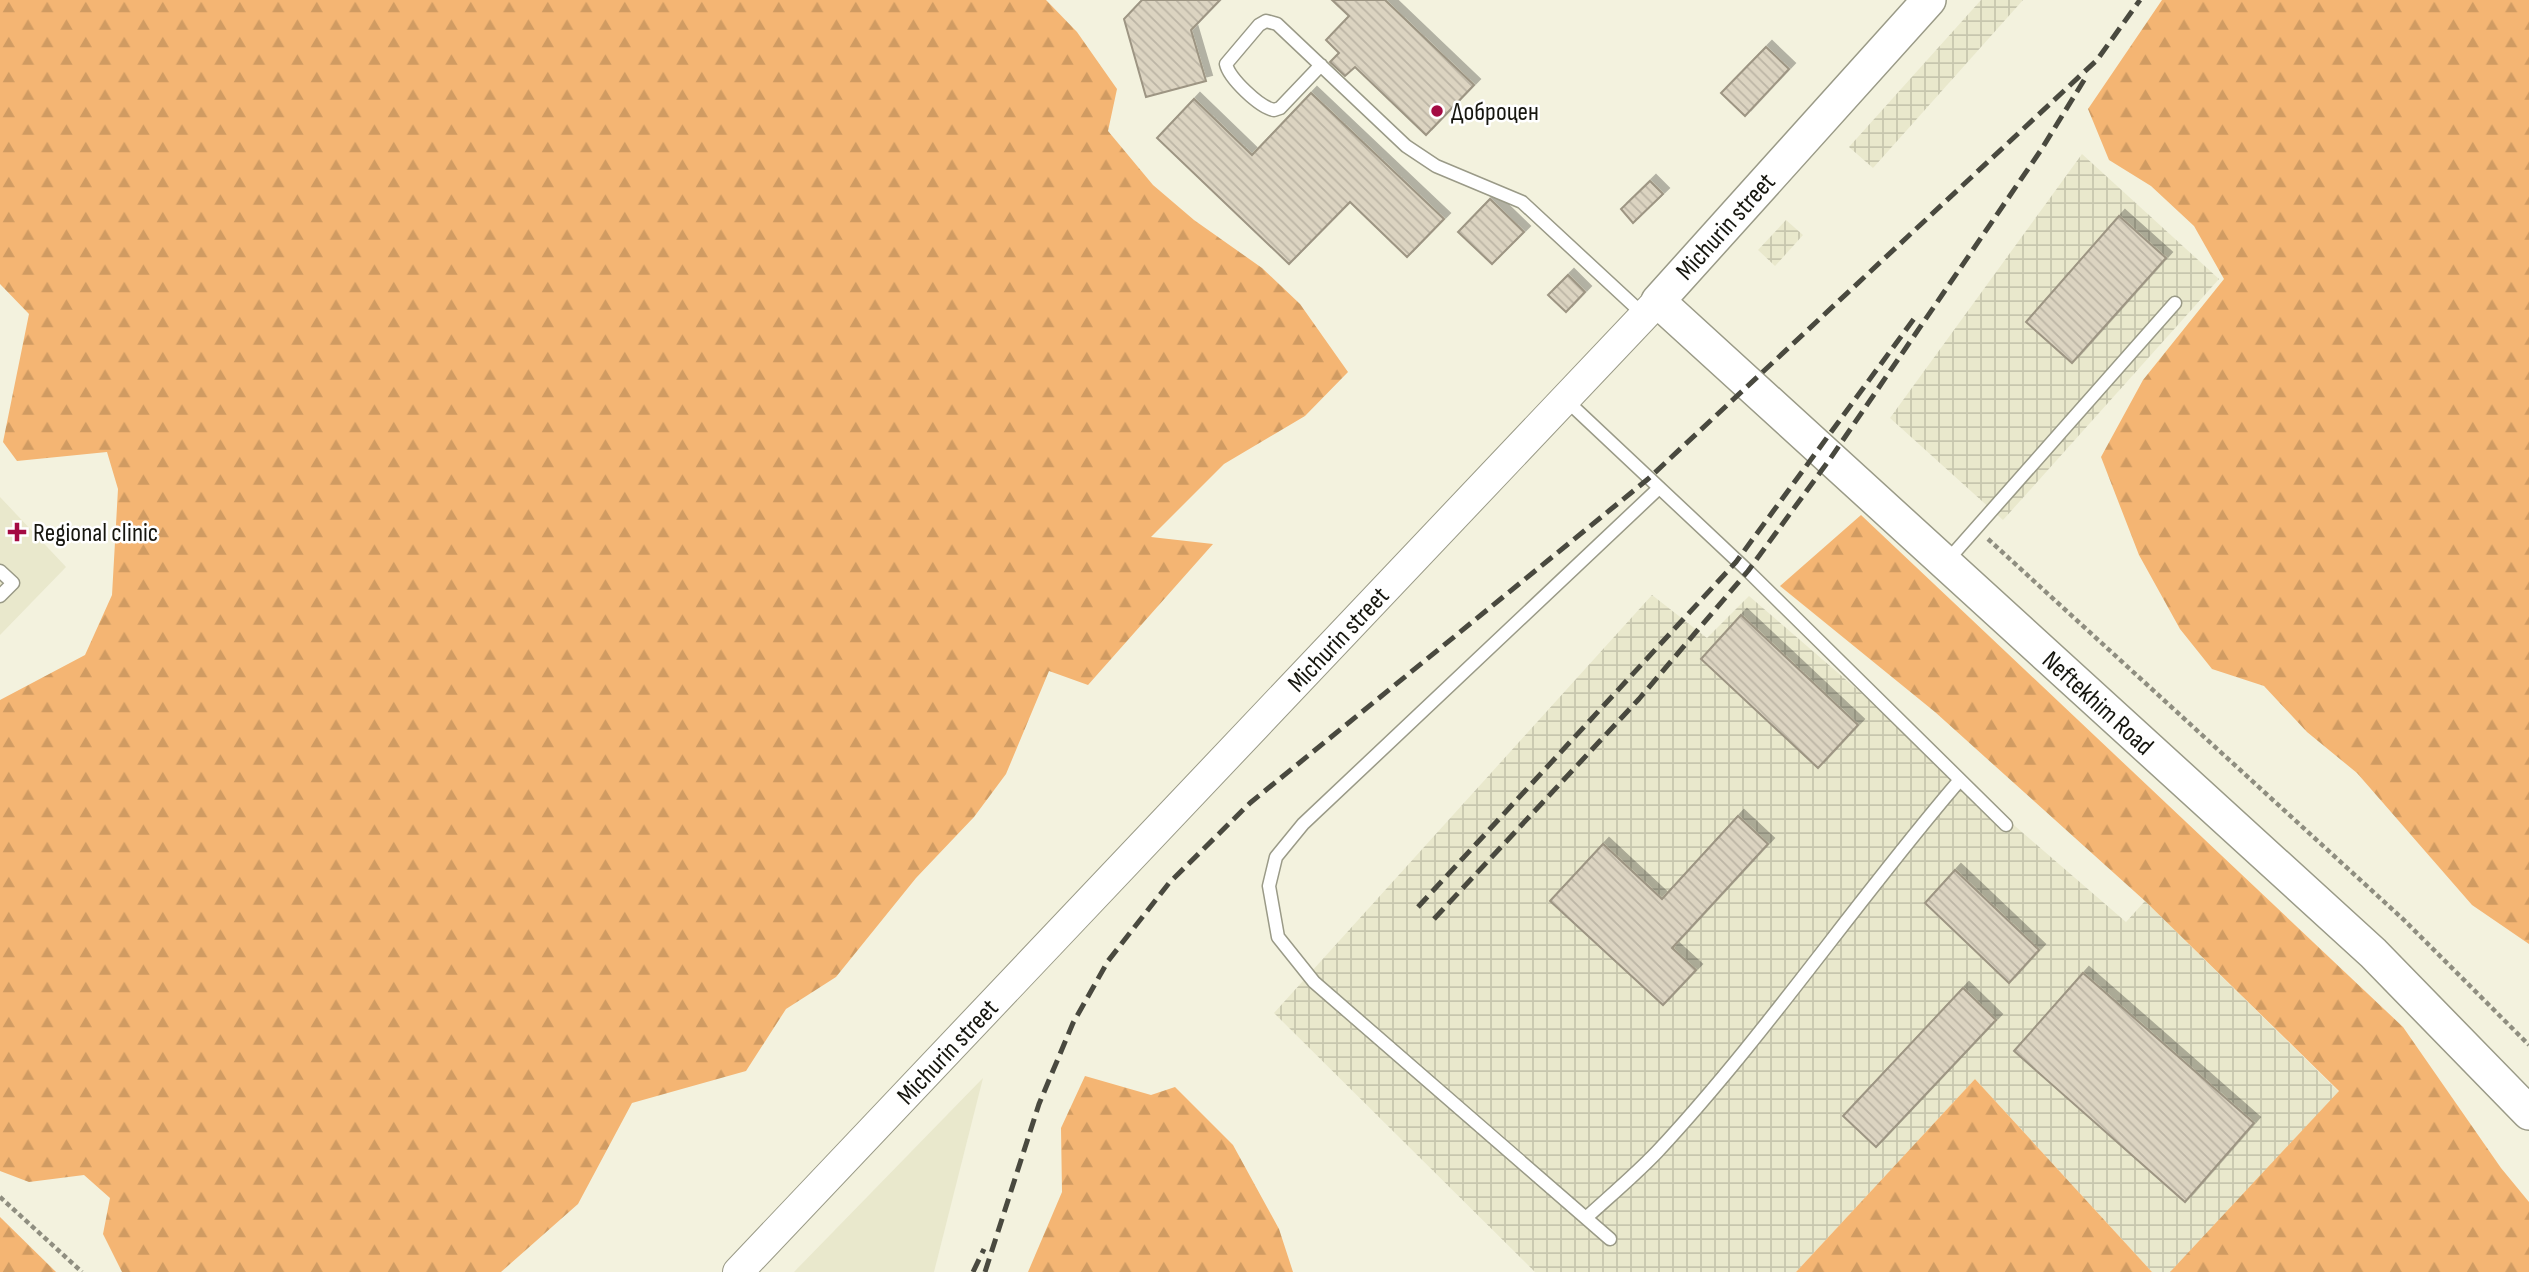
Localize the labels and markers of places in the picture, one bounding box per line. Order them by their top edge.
place label: Доброцен [1451,97,1539,128]
marker: Доброцен [1429,103,1445,119]
place label: Regional clinic [33,518,158,549]
marker: Regional clinic [7,522,27,542]

